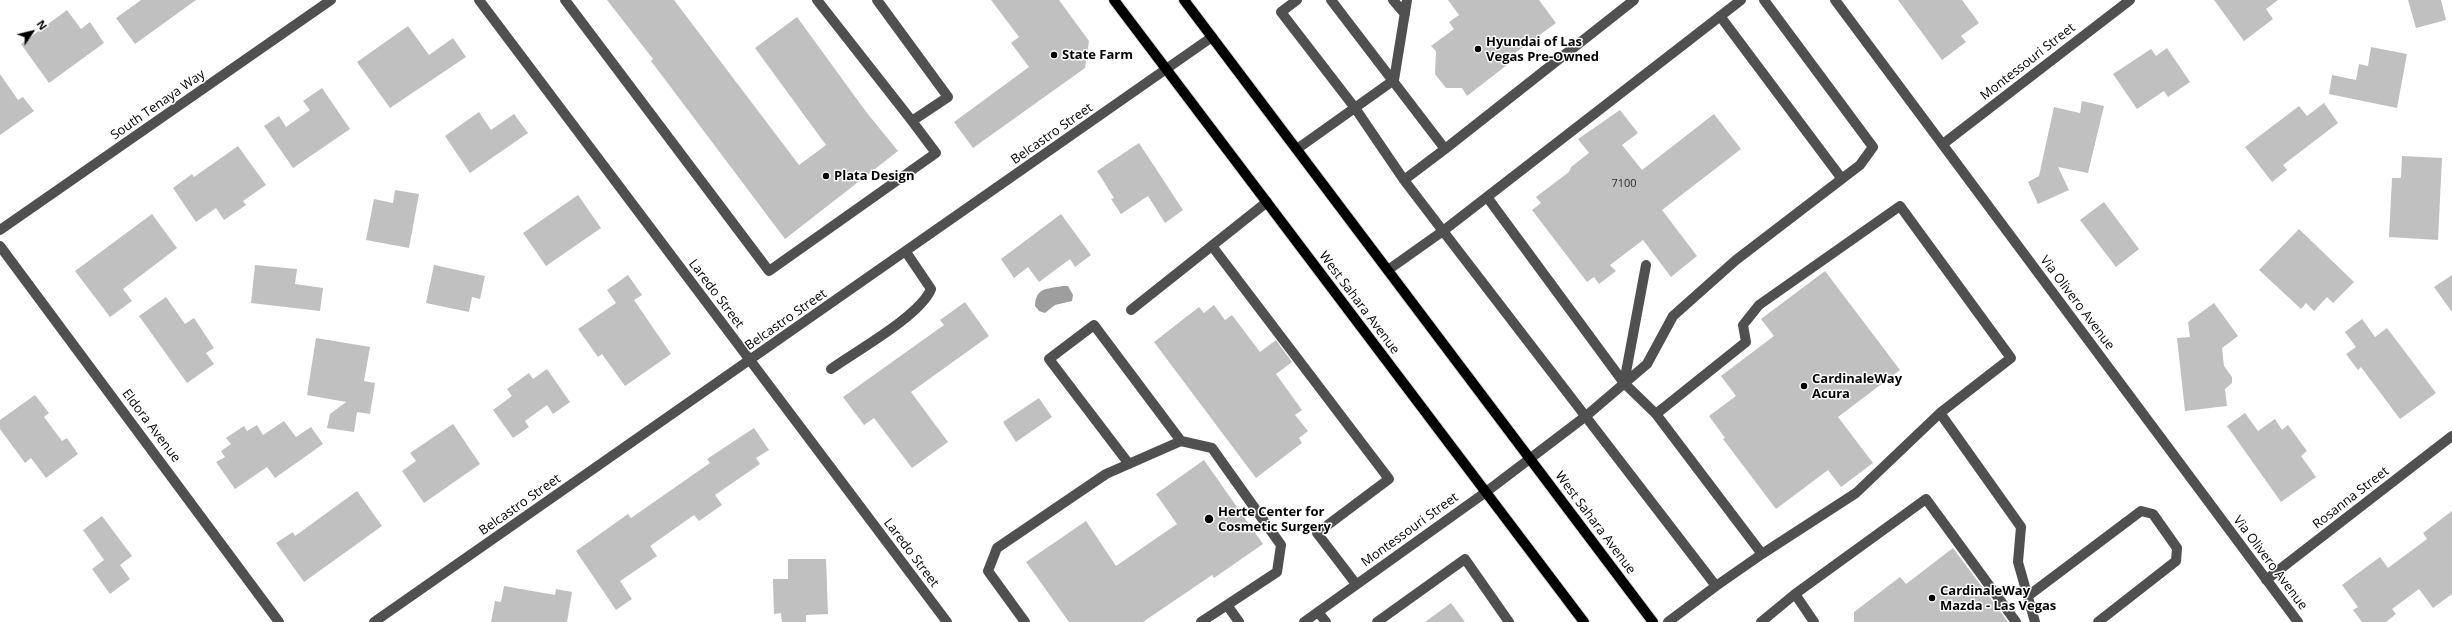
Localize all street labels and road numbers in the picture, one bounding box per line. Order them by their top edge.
street label: Montessouri Street [1978,20,2078,104]
street label: South Tenaya Way [108,67,208,143]
street label: Belcastro Street [1008,100,1096,168]
street label: West Sahara Avenue [1315,249,1403,357]
street label: Via Olivero Avenue [2037,253,2117,353]
street label: Laredo Street [685,257,747,331]
street label: Belcastro Street [742,286,830,354]
street label: Eldora Avenue [118,386,184,466]
street label: Rosanna Street [2310,463,2392,533]
street label: West Sahara Avenue [1551,469,1639,577]
street label: Belcastro Street [476,471,564,539]
street label: Montessouri Street [1359,490,1461,570]
street label: Via Olivero Avenue [2230,513,2310,613]
street label: Laredo Street [880,516,942,590]

